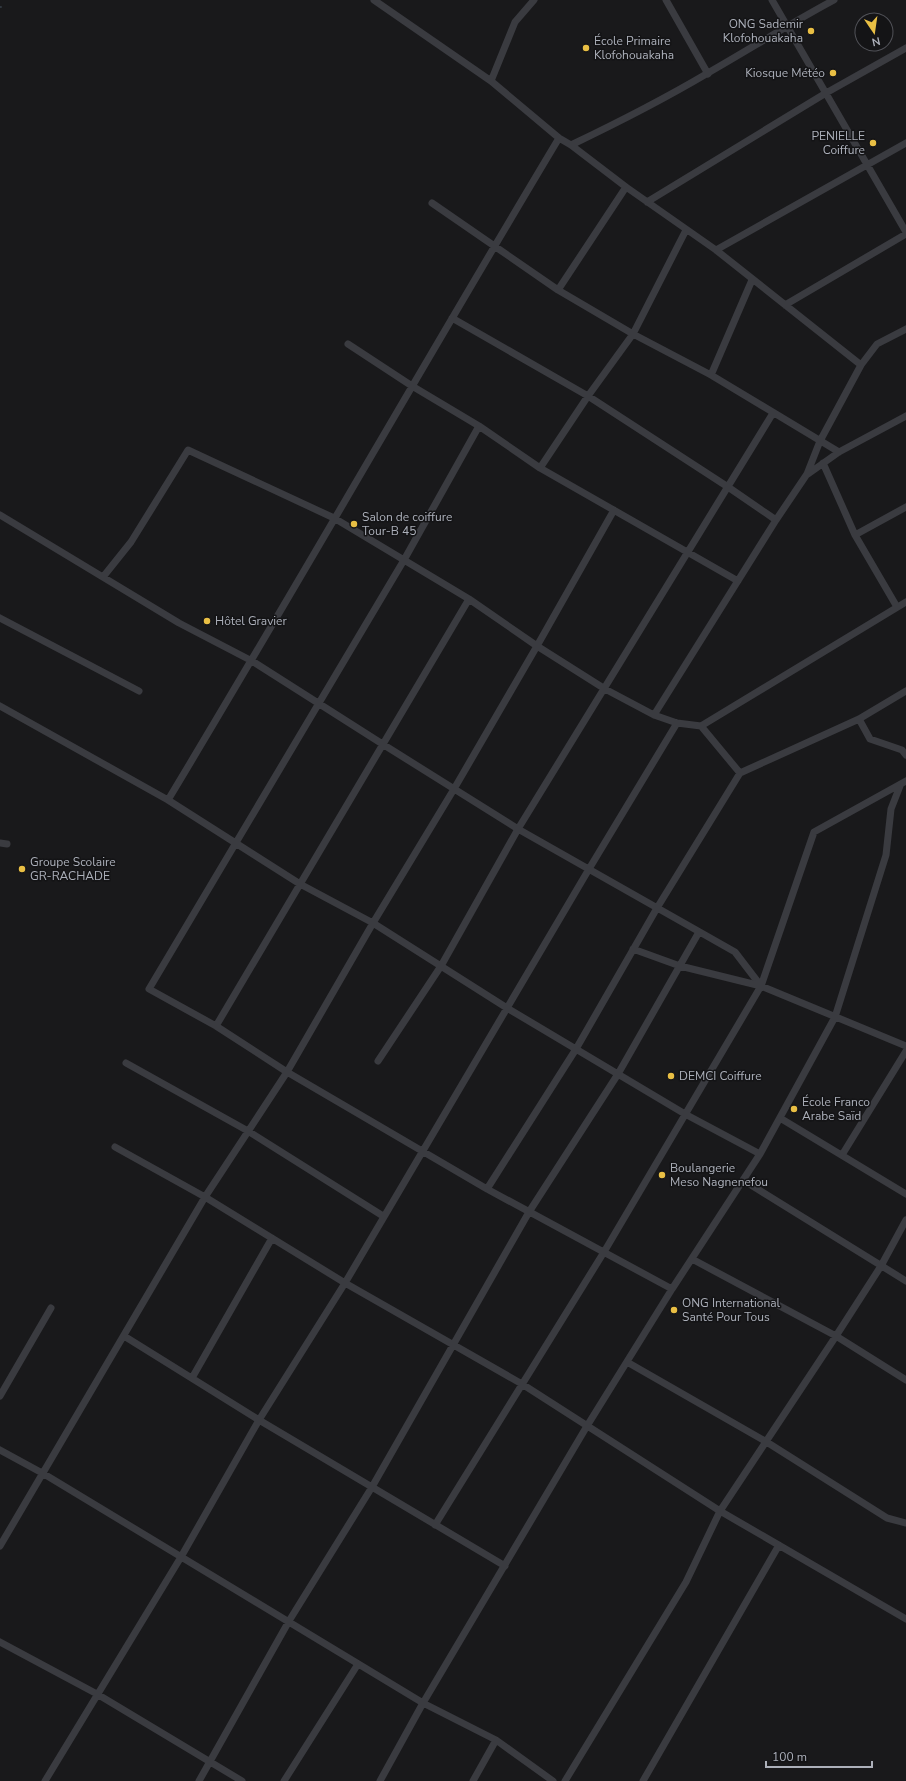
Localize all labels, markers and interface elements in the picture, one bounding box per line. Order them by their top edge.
north arrow [854,12,894,52]
place label: ONG Sademir Klofohouakaha [723,16,804,46]
marker: ONG Sademir Klofohouakaha [806,26,816,36]
place label: École Primaire Klofohouakaha [594,33,674,63]
text: N [870,33,882,49]
marker: École Primaire Klofohouakaha [581,43,591,53]
place label: Kiosque Météo [745,65,825,81]
marker: Kiosque Météo [828,68,838,78]
place label: PENIELLE Coiffure [811,128,865,158]
marker: PENIELLE Coiffure [868,138,878,148]
place label: Salon de coiffure Tour-B 45 [362,509,452,539]
marker: Salon de coiffure Tour-B 45 [349,519,359,529]
place label: Hôtel Gravier [215,613,288,629]
marker: Hôtel Gravier [202,616,212,626]
place label: Groupe Scolaire GR-RACHADE [30,854,116,884]
marker: Groupe Scolaire GR-RACHADE [17,864,27,874]
place label: DEMCI Coiffure [679,1068,762,1084]
marker: DEMCI Coiffure [666,1071,676,1081]
place label: École Franco Arabe Saïd [802,1094,870,1124]
marker: École Franco Arabe Saïd [789,1104,799,1114]
place label: Boulangerie Meso Nagnenefou [670,1160,768,1190]
marker: Boulangerie Meso Nagnenefou [657,1170,667,1180]
place label: ONG International Santé Pour Tous [682,1295,781,1325]
marker: ONG International Santé Pour Tous [669,1305,679,1315]
scale bar [766,1743,872,1769]
text: 100 m [772,1749,807,1765]

